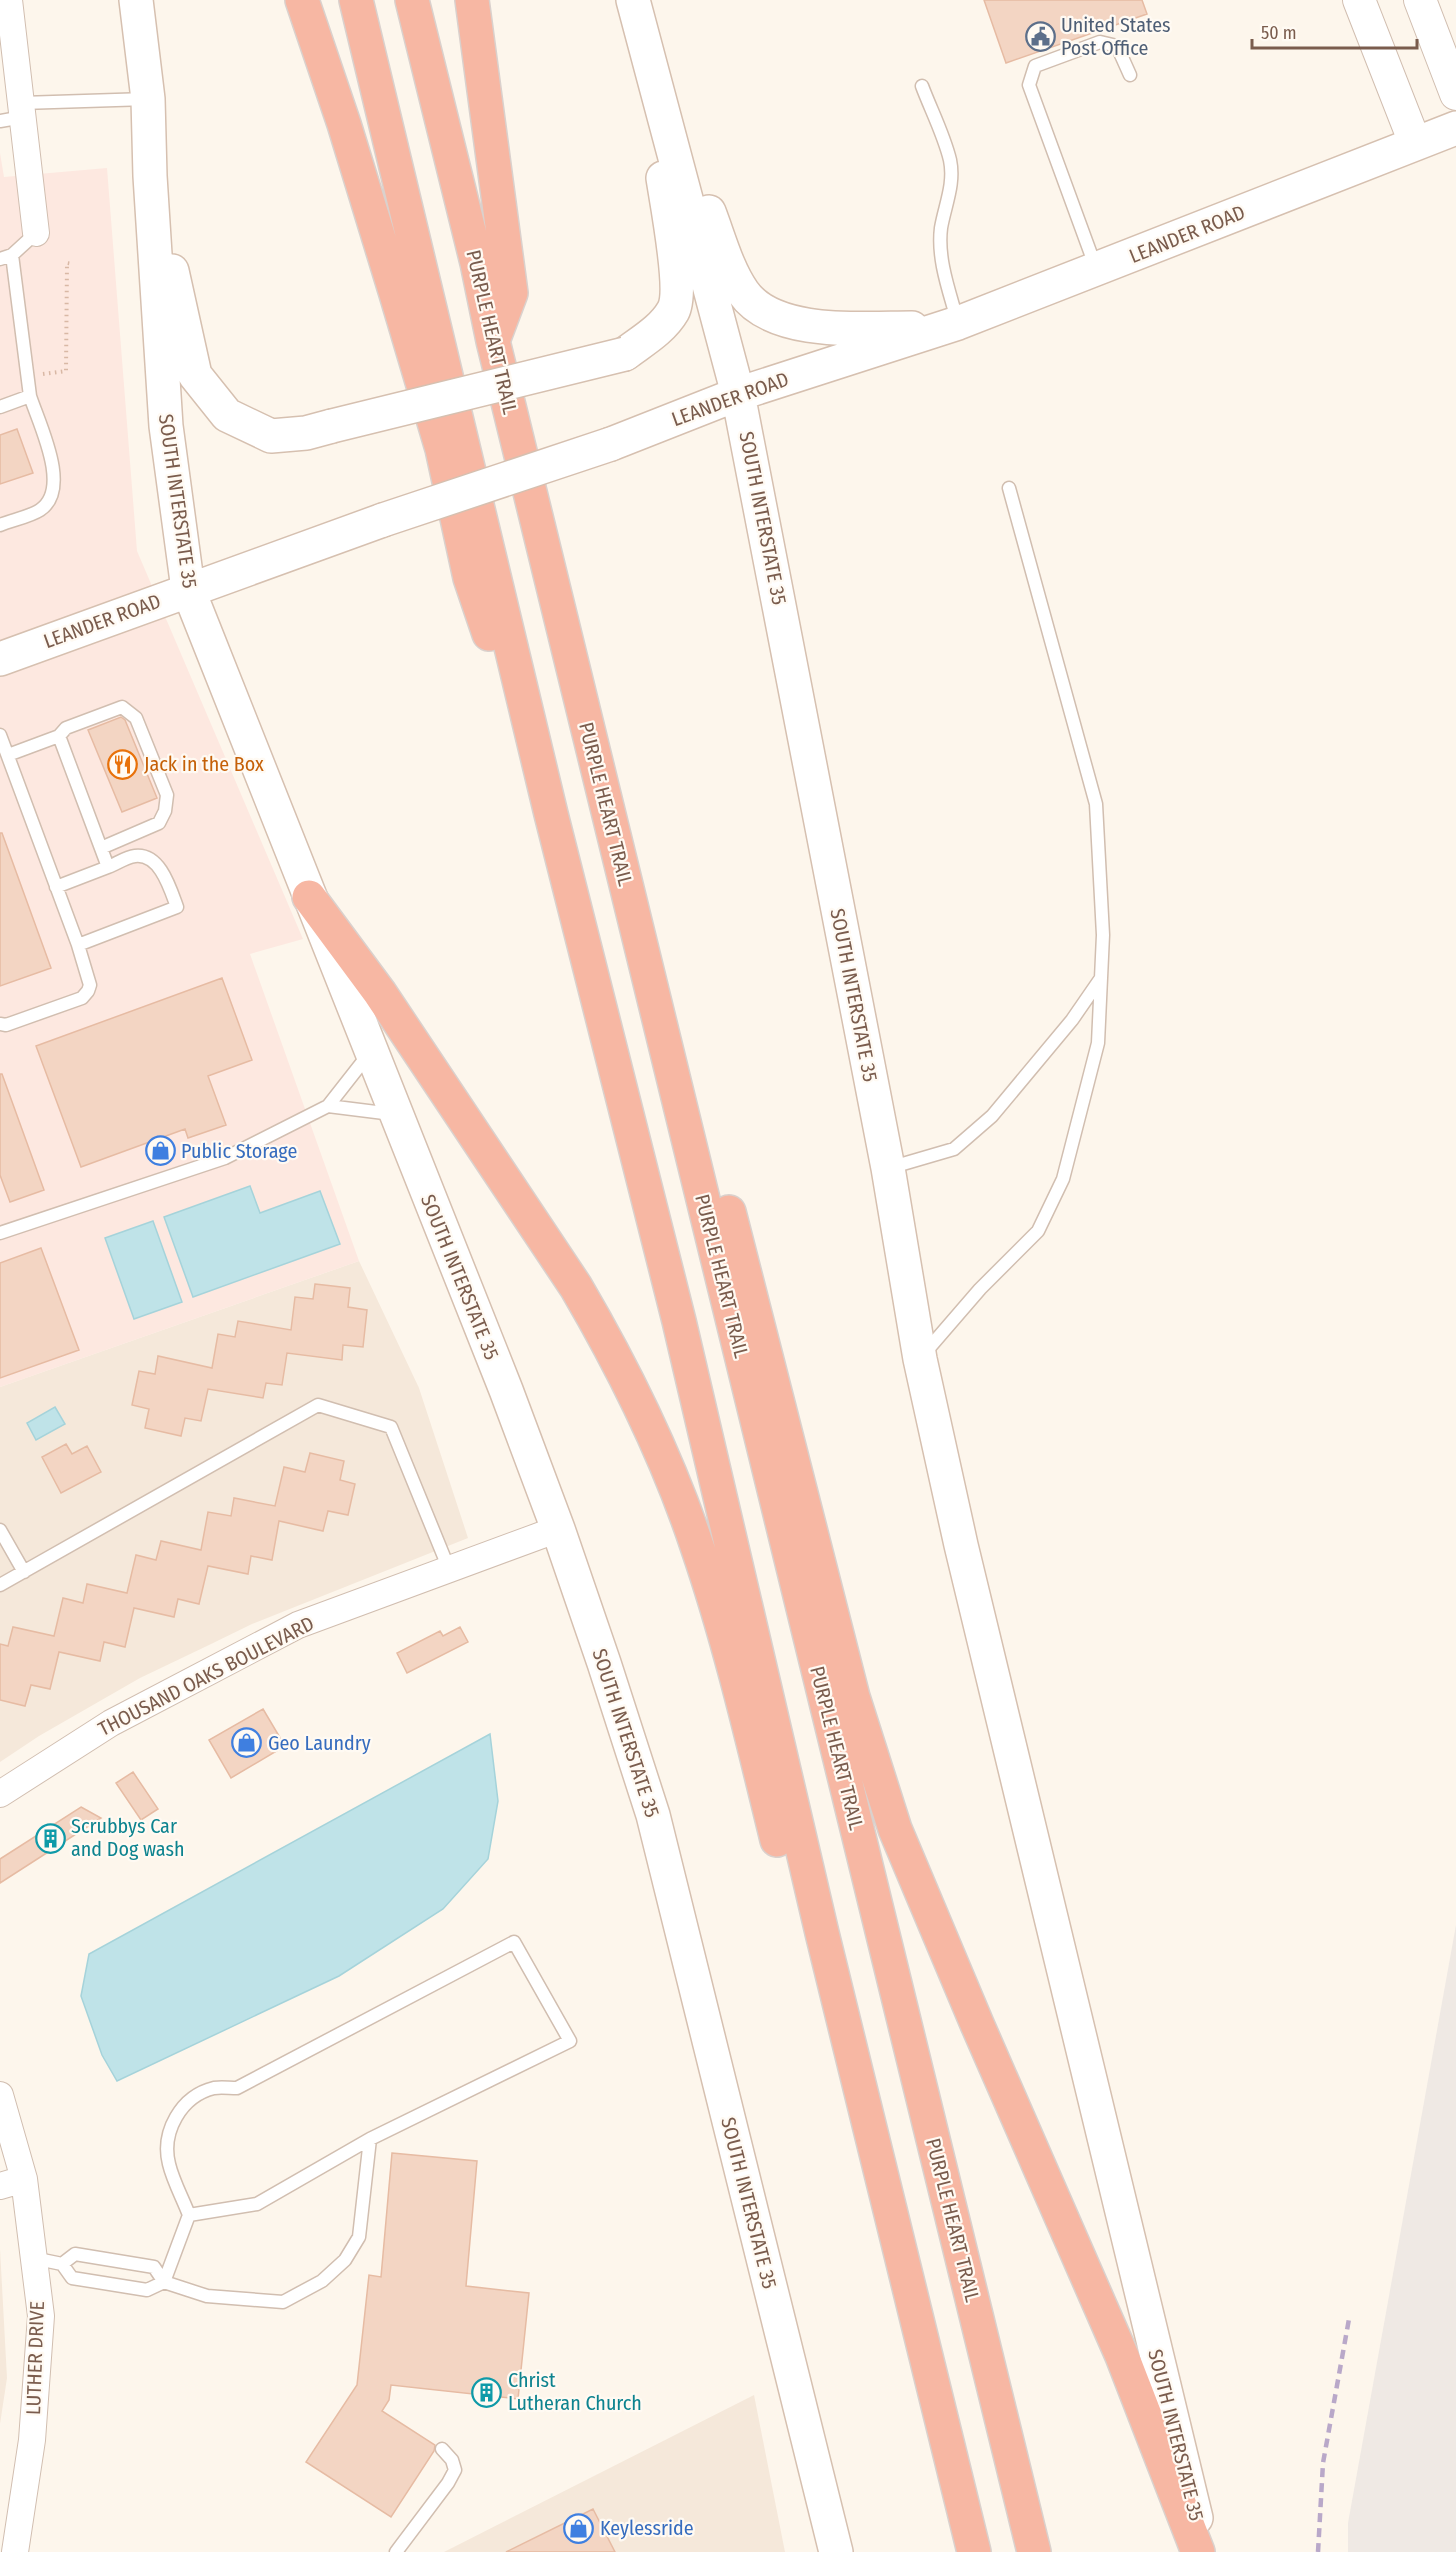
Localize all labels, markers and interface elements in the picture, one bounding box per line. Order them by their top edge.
scale bar [1252,12,1417,50]
place label: United States Post Office [1061,13,1171,60]
public building icon: United States Post Office [1024,20,1056,52]
text: 50 m [1261,22,1297,44]
street label: LEANDER ROAD [1126,200,1248,268]
street label: PURPLE HEART TRAIL [461,248,523,417]
street label: LEANDER ROAD [668,367,792,431]
street label: SOUTH INTERSTATE 35 [154,412,202,590]
street label: SOUTH INTERSTATE 35 [734,429,792,607]
street label: LEANDER ROAD [40,589,164,653]
street label: PURPLE HEART TRAIL [574,720,638,888]
restaurant icon: Jack in the Box [107,748,139,780]
place label: Jack in the Box [144,752,264,776]
street label: SOUTH INTERSTATE 35 [825,906,883,1084]
shop icon: Public Storage [144,1135,176,1167]
place label: Public Storage [181,1139,297,1163]
street label: SOUTH INTERSTATE 35 [416,1191,504,1363]
street label: PURPLE HEART TRAIL [690,1192,754,1360]
street label: THOUSAND OAKS BOULEVARD [94,1611,318,1741]
street label: SOUTH INTERSTATE 35 [587,1646,665,1820]
street label: PURPLE HEART TRAIL [805,1664,869,1832]
shop icon: Geo Laundry [231,1727,263,1759]
place label: Geo Laundry [268,1731,371,1755]
place label: Scrubbys Car and Dog wash [71,1814,185,1861]
building icon: Scrubbys Car and Dog wash [34,1822,66,1854]
street label: SOUTH INTERSTATE 35 [716,2115,782,2291]
street label: PURPLE HEART TRAIL [921,2136,985,2304]
street label: LUTHER DRIVE [21,2301,49,2415]
street label: SOUTH INTERSTATE 35 [1143,2347,1209,2523]
place label: Christ Lutheran Church [508,2368,642,2415]
building icon: Christ Lutheran Church [471,2376,503,2408]
shop icon: Keylessride [563,2512,595,2544]
place label: Keylessride [600,2516,694,2540]

